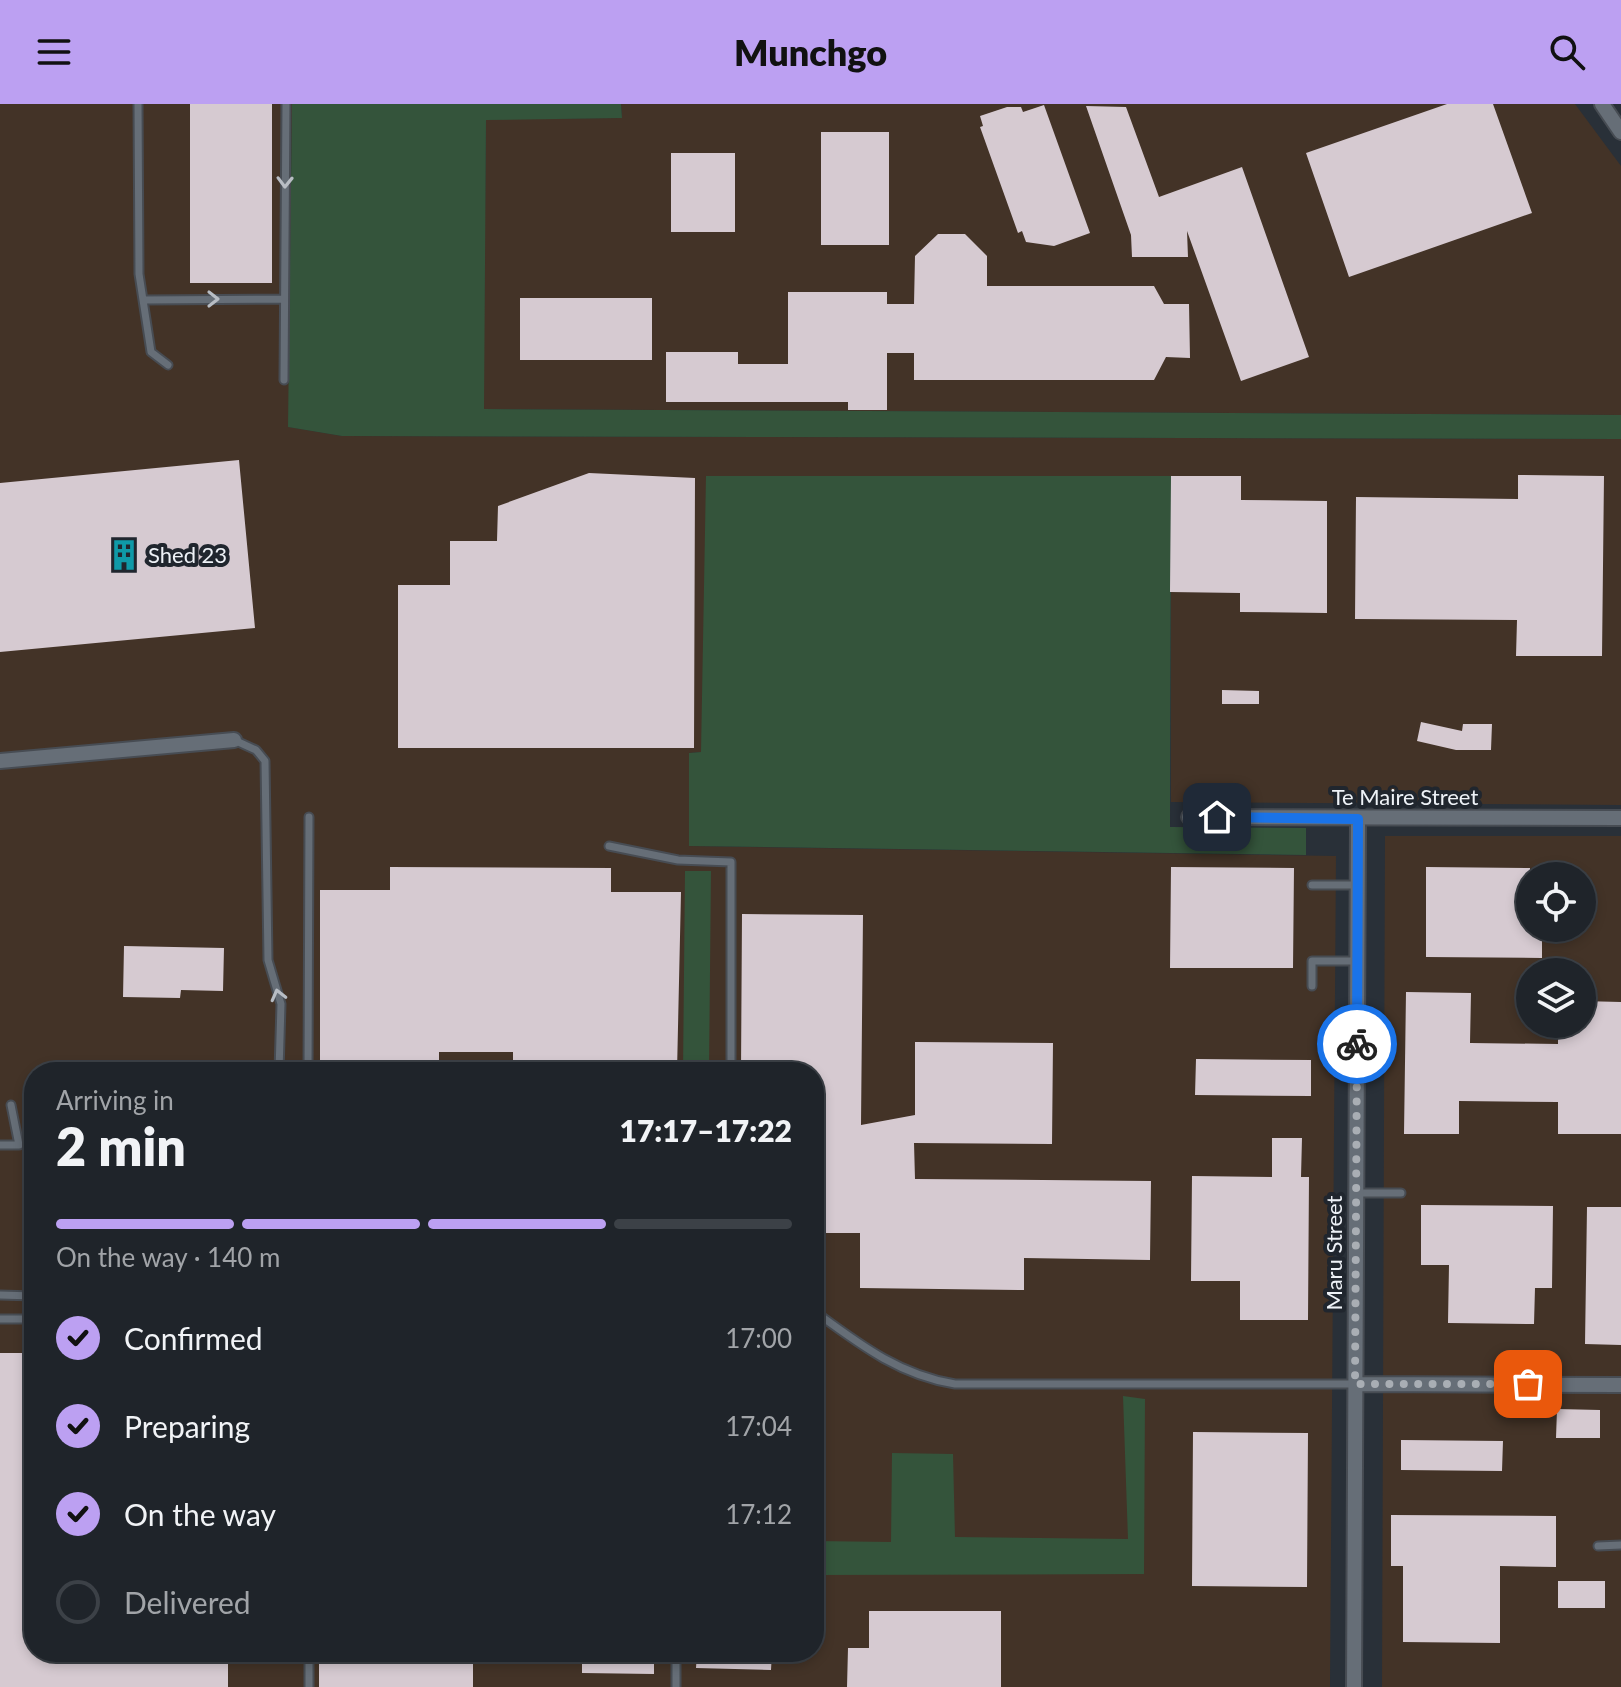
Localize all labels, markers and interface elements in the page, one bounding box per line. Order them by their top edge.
icon: menu [32,30,76,74]
text: Munchgo [734,30,887,74]
icon: search [1545,30,1589,74]
one-way arrow [276,176,293,189]
one-way arrow [207,290,220,308]
building icon: Shed 23 [107,538,141,572]
place label: Shed 23 [148,541,227,568]
pin [1183,783,1251,851]
street label: Te Maire Street [1332,783,1478,810]
icon: home [1195,795,1239,839]
map controls [1516,862,1596,1038]
button: locate [1516,862,1596,942]
button: layers [1516,958,1596,1038]
one-way arrow [270,988,287,1002]
courier [1317,1004,1397,1084]
icon: bike [1335,1022,1379,1066]
text: Arriving in [56,1084,174,1116]
text: 17:17–17:22 [619,1112,792,1148]
text: 2 min [56,1115,186,1177]
street label: Maru Street [1320,1195,1347,1310]
text: On the way · 140 m [56,1241,280,1273]
icon: check [56,1316,100,1360]
text: Confirmed [124,1320,263,1356]
text: 17:00 [725,1322,792,1354]
pin [1494,1350,1562,1418]
icon: bag [1506,1362,1550,1406]
icon: check [56,1404,100,1448]
text: Preparing [124,1408,250,1444]
text: 17:04 [725,1410,792,1442]
icon: check [56,1492,100,1536]
text: On the way [124,1496,276,1532]
text: 17:12 [725,1498,792,1530]
text: Delivered [124,1584,251,1620]

